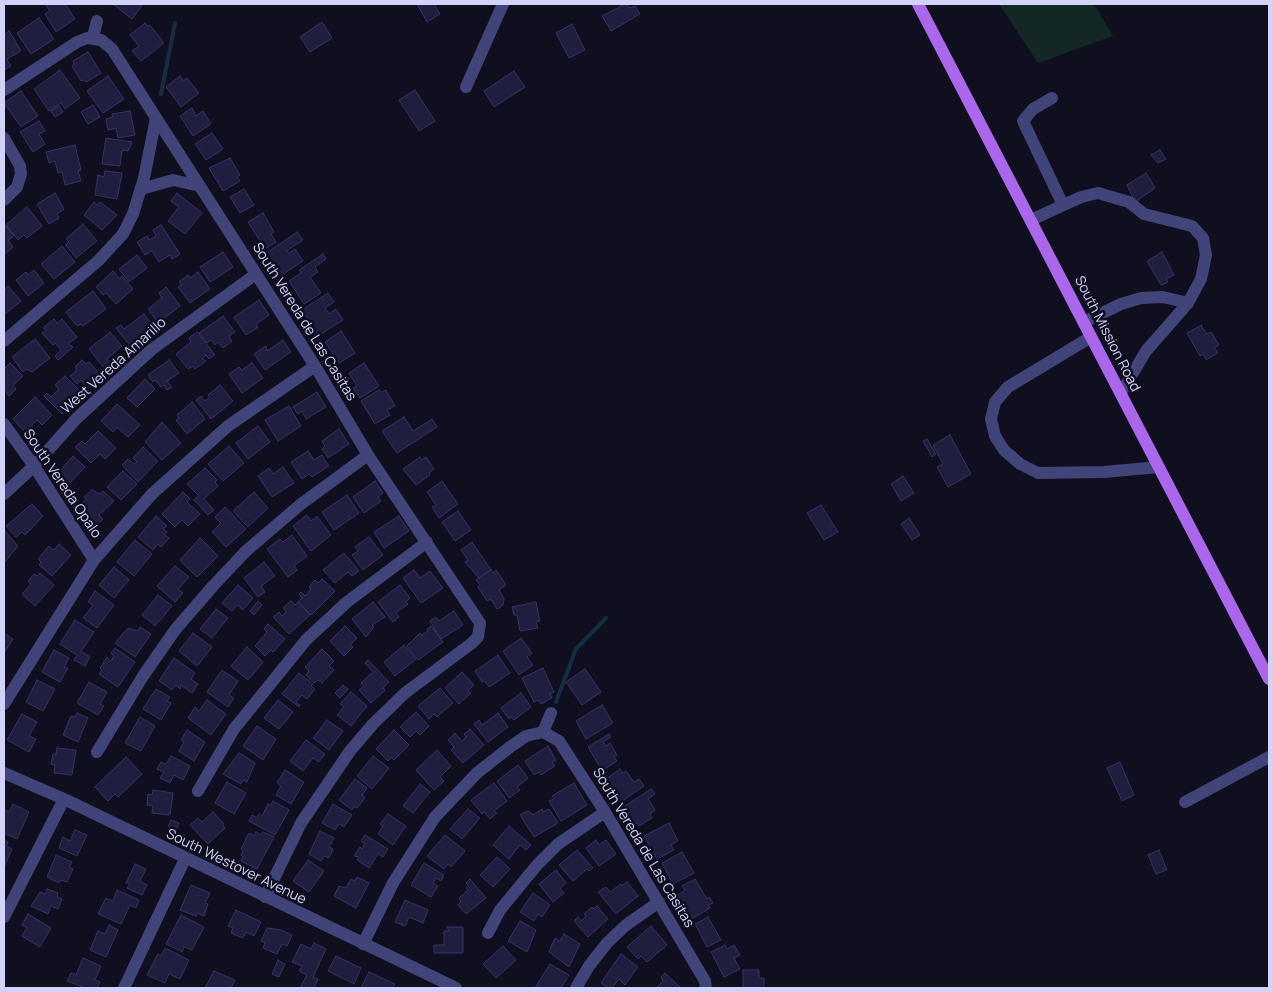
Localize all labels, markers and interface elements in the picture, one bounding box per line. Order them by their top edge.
street label: South Vereda de Las Casitas [248,240,360,404]
street label: South Mission Road [1071,273,1143,395]
street label: West Vereda Amarillo [58,314,170,418]
street label: South Vereda Opalo [19,426,105,542]
street label: South Vereda de Las Casitas [589,765,697,931]
street label: South Westover Avenue [163,826,309,908]

